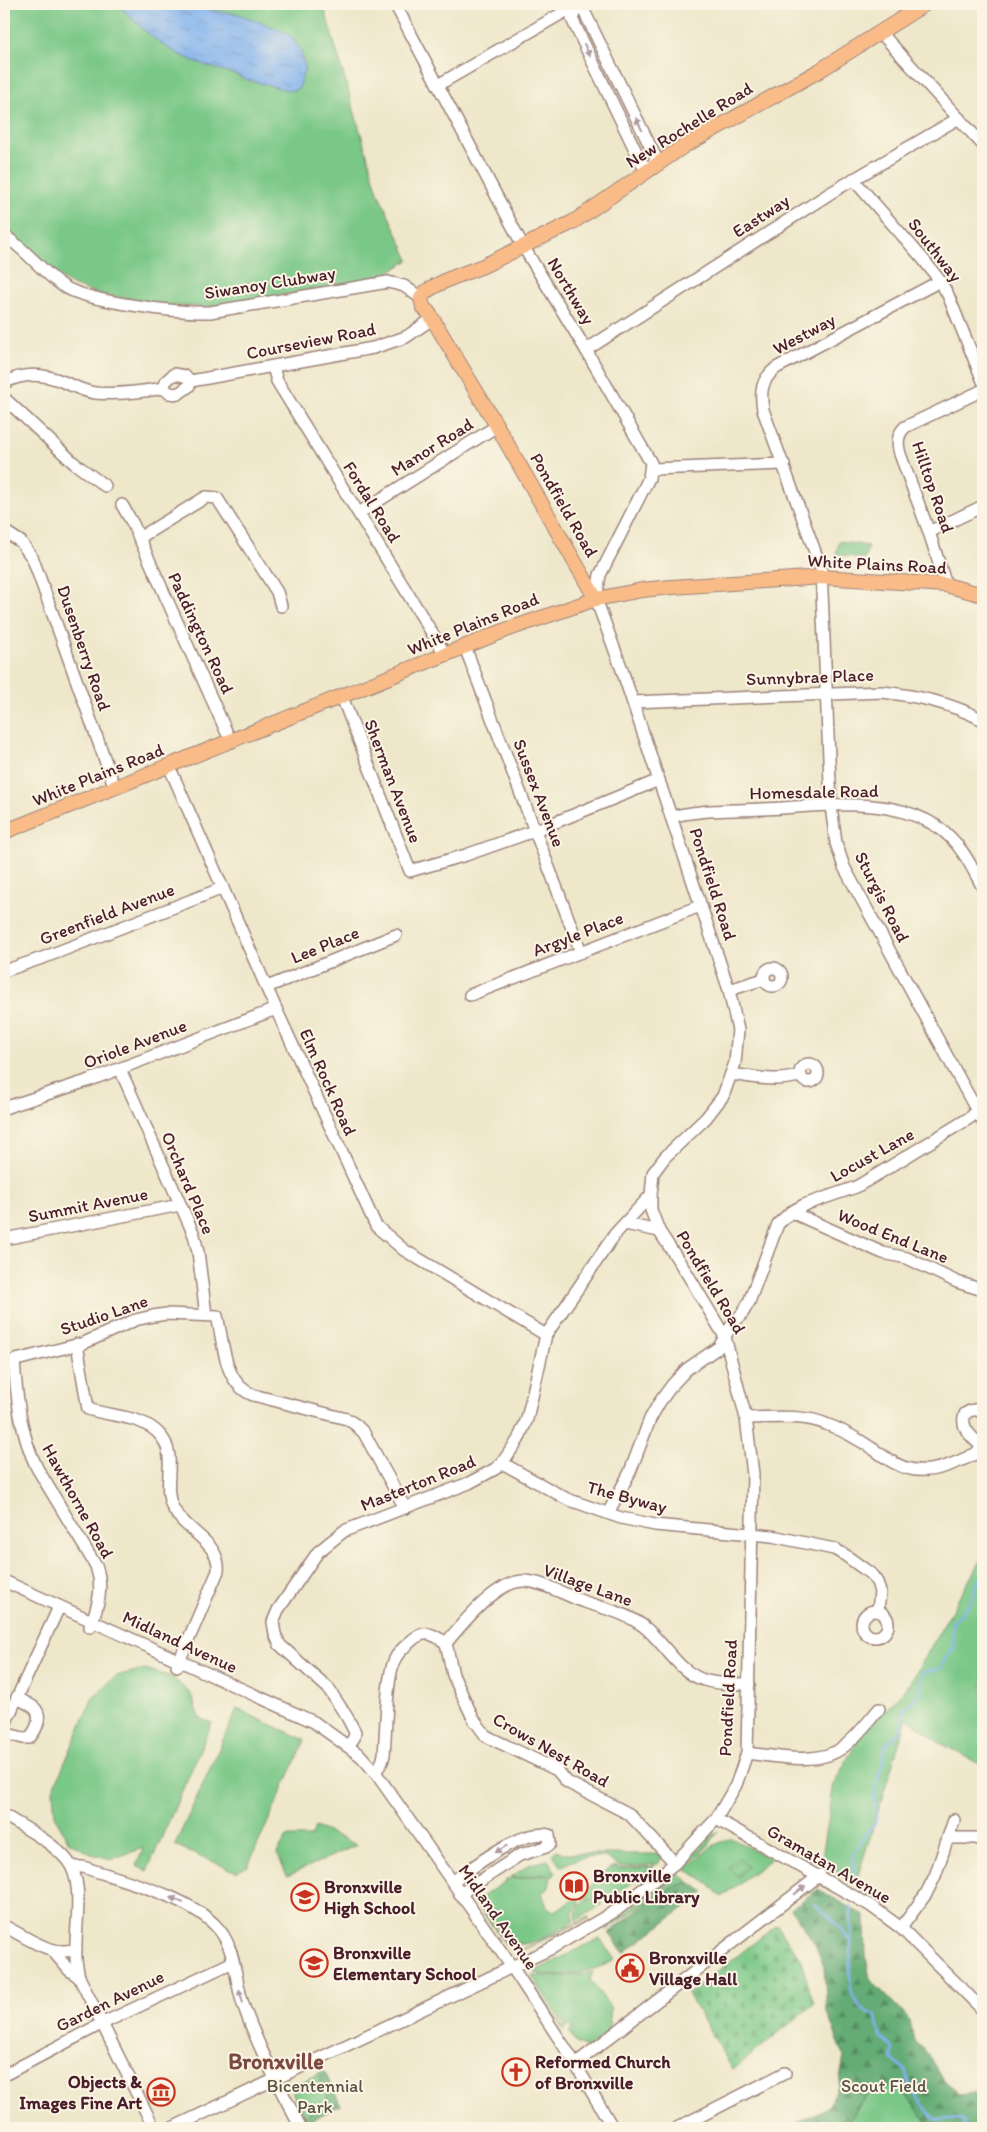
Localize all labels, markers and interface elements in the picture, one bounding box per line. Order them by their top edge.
one-way arrow [583,42,591,57]
street label: New Rochelle Road [621,77,757,173]
one-way arrow [635,117,643,131]
street label: Eastway [728,189,794,243]
street label: Southway [903,214,967,287]
street label: Northway [542,253,600,329]
street label: Siwanoy Clubway [203,262,338,304]
street label: Westway [769,308,840,360]
street label: Courseview Road [244,318,378,364]
street label: Manor Road [387,413,478,481]
street label: Hilltop Road [907,438,959,536]
street label: Pondfield Road [525,449,603,561]
street label: Fordal Road [338,457,406,547]
street label: White Plains Road [807,549,948,579]
street label: Paddington Road [163,569,239,697]
street label: Dusenberry Road [52,582,116,714]
street label: White Plains Road [404,588,542,660]
street label: Sunnybrae Place [746,664,874,690]
street label: Sherman Avenue [359,716,427,846]
street label: Sussex Avenue [508,736,570,850]
street label: White Plains Road [29,739,167,811]
street label: Homesdale Road [749,780,879,804]
street label: Pondfield Road [684,825,742,943]
street label: Sturgis Road [850,848,914,946]
street label: Greenfield Avenue [36,878,178,950]
street label: Argyle Place [530,907,626,961]
street label: Lee Place [288,921,362,969]
street label: Oriole Avenue [80,1014,190,1074]
street label: Elm Rock Road [295,1025,362,1139]
street label: Locust Lane [826,1123,918,1187]
street label: Orchard Place [156,1128,220,1238]
street label: Summit Avenue [26,1183,150,1227]
street label: Wood End Lane [834,1204,952,1268]
street label: Pondfield Road [671,1226,751,1338]
street label: Studio Lane [57,1290,151,1340]
street label: Hawthorne Road [37,1440,119,1562]
street label: Masterton Road [357,1450,479,1516]
street label: The Byway [585,1476,670,1518]
street label: Village Lane [540,1559,636,1611]
street label: Midland Avenue [119,1606,241,1678]
street label: Pondfield Road [714,1639,742,1757]
street label: Crows Nest Road [489,1708,613,1792]
street label: Gramatan Avenue [763,1820,895,1908]
one-way arrow [494,1845,507,1854]
street label: Midland Avenue [453,1860,543,1974]
place label: Bronxville Public Library [593,1865,700,1908]
library icon: Bronxville Public Library [559,1871,589,1901]
place label: Bronxville High School [324,1876,416,1919]
school or university icon: Bronxville High School [290,1882,320,1912]
one-way arrow [793,1885,806,1896]
one-way arrow [170,1896,184,1904]
place label: Bronxville Elementary School [333,1942,477,1985]
place label: Bronxville Village Hall [649,1947,738,1990]
school or university icon: Bronxville Elementary School [299,1948,329,1978]
public building icon: Bronxville Village Hall [615,1953,645,1983]
street label: Garden Avenue [52,1965,168,2037]
one-way arrow [236,1989,244,2004]
district label: Bronxville [228,2048,324,2075]
place label: Reformed Church of Bronxville [535,2051,671,2094]
church icon: Reformed Church of Bronxville [501,2057,531,2087]
place label: Objects & Images Fine Art [19,2071,142,2114]
park label: Bicentennial Park [267,2075,363,2118]
park label: Scout Field [841,2075,927,2097]
museum icon: Objects & Images Fine Art [146,2077,176,2107]

